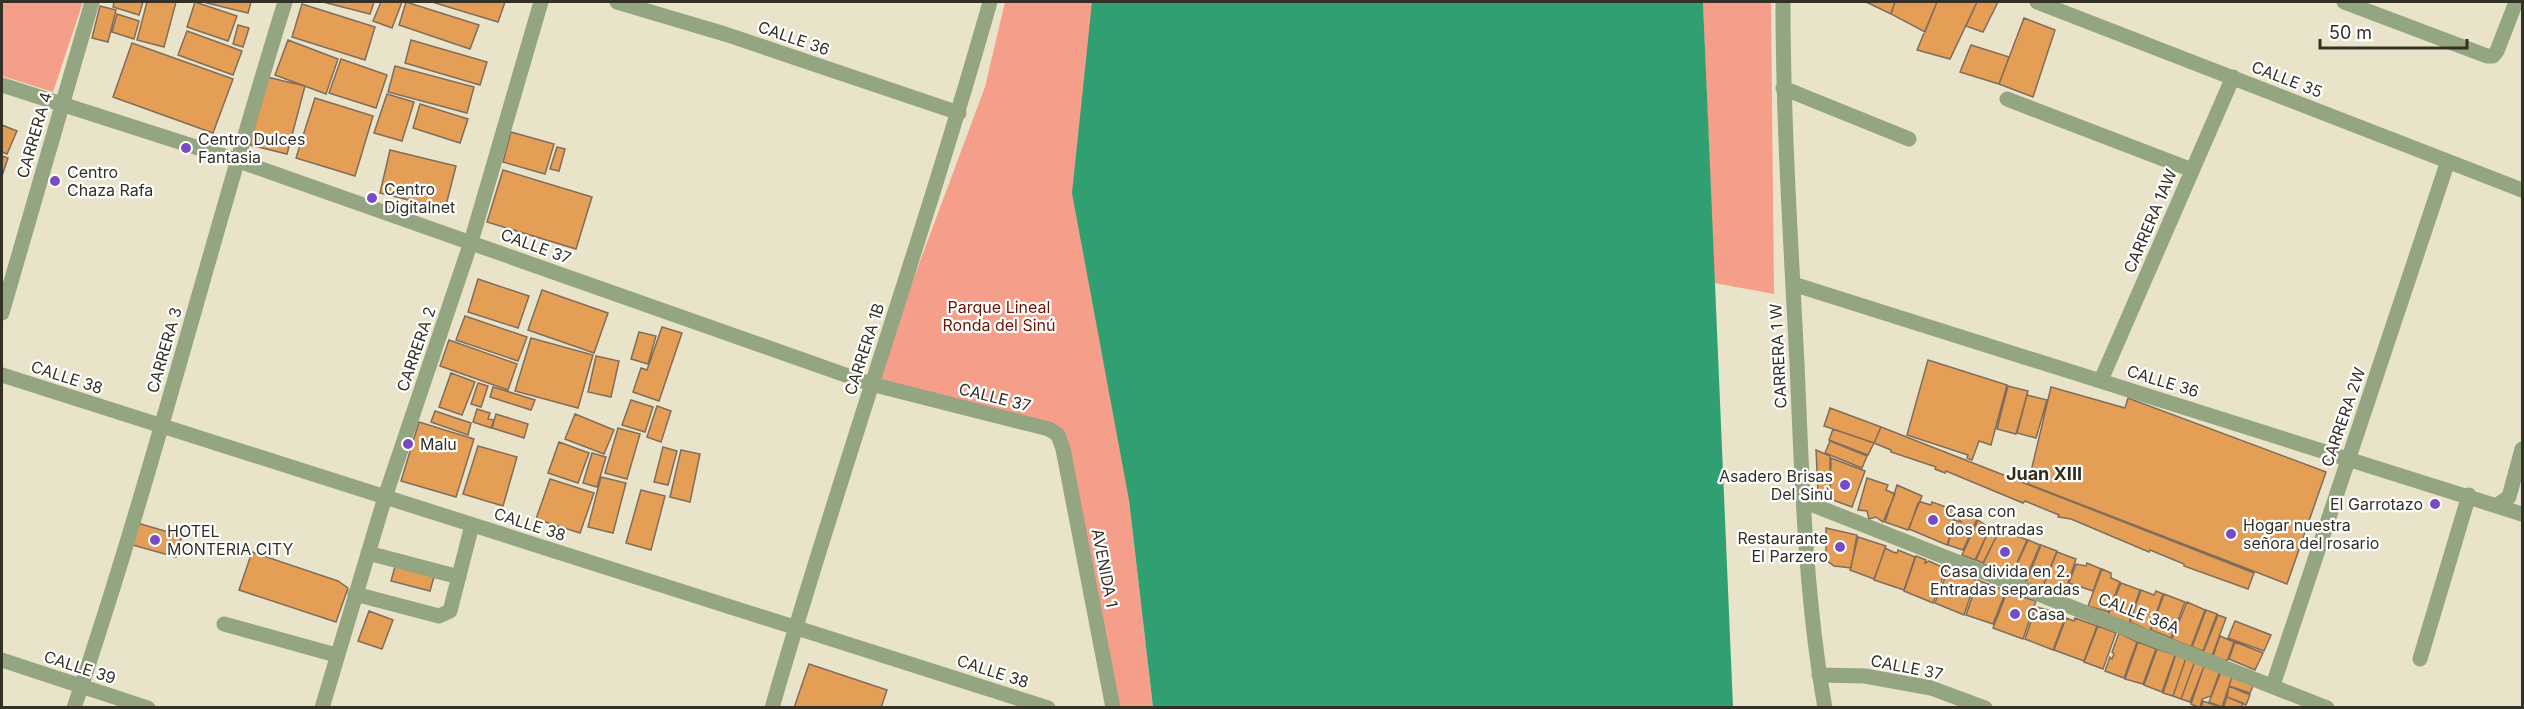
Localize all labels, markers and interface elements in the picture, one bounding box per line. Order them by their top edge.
scale bar [2320,12,2467,50]
street label: CALLE 36 [756,16,832,60]
text: 50 m [2329,22,2372,43]
street label: CALLE 35 [2249,56,2325,102]
street label: CARRERA 4 [12,90,56,180]
place label: Centro Dulces Fantasia [198,129,305,167]
marker: Centro Dulces Fantasia [179,141,193,155]
place label: Centro Chaza Rafa [67,162,153,200]
street label: CARRERA 1AW [2119,166,2181,276]
marker: Centro Chaza Rafa [48,174,62,188]
place label: Centro Digitalnet [384,179,455,217]
marker: Centro Digitalnet [365,191,379,205]
street label: CALLE 37 [498,224,574,268]
park label: Parque Lineal Ronda del Sinú [943,297,1055,335]
street label: CARRERA 1B [840,301,888,397]
street label: CARRERA 1 W [1765,303,1791,409]
street label: CARRERA 2 [392,304,440,394]
street label: CARRERA 3 [142,305,186,395]
street label: CALLE 38 [29,356,105,398]
street label: CALLE 36 [2124,361,2202,401]
street label: CARRERA 2W [2317,364,2369,469]
street label: CALLE 37 [957,378,1033,416]
place label: Malu [420,434,457,454]
marker: Malu [401,437,415,451]
district label: Juan XIII [2006,463,2082,484]
place label: Asadero Brisas Del Sinù [1719,466,1833,504]
marker: Asadero Brisas Del Sinù [1838,478,1852,492]
place label: El Garrotazo [2330,494,2423,514]
marker: El Garrotazo [2428,497,2442,511]
place label: Casa con dos entradas [1945,501,2044,539]
street label: CALLE 38 [492,503,568,545]
marker: Casa con dos entradas [1926,513,1940,527]
place label: Hogar nuestra señora del rosario [2243,515,2379,553]
place label: HOTEL MONTERIA CITY [167,521,293,559]
street label: AVENIDA 1 [1088,527,1122,609]
marker: Hogar nuestra señora del rosario [2224,527,2238,541]
place label: Restaurante El Parzero [1738,528,1828,566]
marker: HOTEL MONTERIA CITY [148,533,162,547]
marker: Restaurante El Parzero [1833,540,1847,554]
marker: Casa divida en 2. Entradas separadas [1998,545,2012,559]
place label: Casa divida en 2. Entradas separadas [1930,561,2080,599]
street label: CALLE 36A [2096,588,2182,638]
place label: Casa [2027,604,2065,624]
marker: Casa [2008,607,2022,621]
street label: CALLE 39 [42,646,118,688]
street label: CALLE 38 [955,650,1031,692]
street label: CALLE 37 [1869,650,1945,684]

